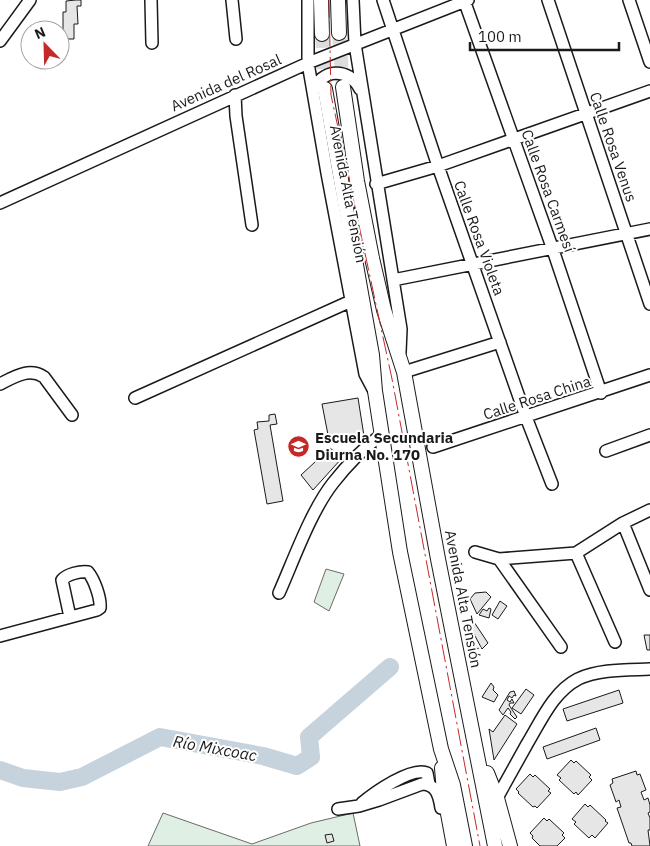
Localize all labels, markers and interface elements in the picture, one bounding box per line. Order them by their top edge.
north arrow [20,20,70,70]
scale bar [470,20,619,52]
text: N [32,23,48,43]
text: 100 m [478,27,522,46]
street label: Avenida del Rosal [168,50,284,115]
street label: Calle Rosa Venus [586,89,641,204]
street label: Avenida Alta Tensión [326,123,371,264]
street label: Calle Rosa Carmesí [517,127,580,255]
street label: Calle Rosa Violeta [450,178,509,298]
street label: Calle Rosa China [481,371,593,424]
place label: Escuela Secundaria Diurna No. 170 [315,428,454,464]
school or university icon: Escuela Secundaria Diurna No. 170 [287,435,311,459]
street label: Avenida Alta Tensión [441,528,486,669]
water label: Río Mixcoac [171,731,259,765]

